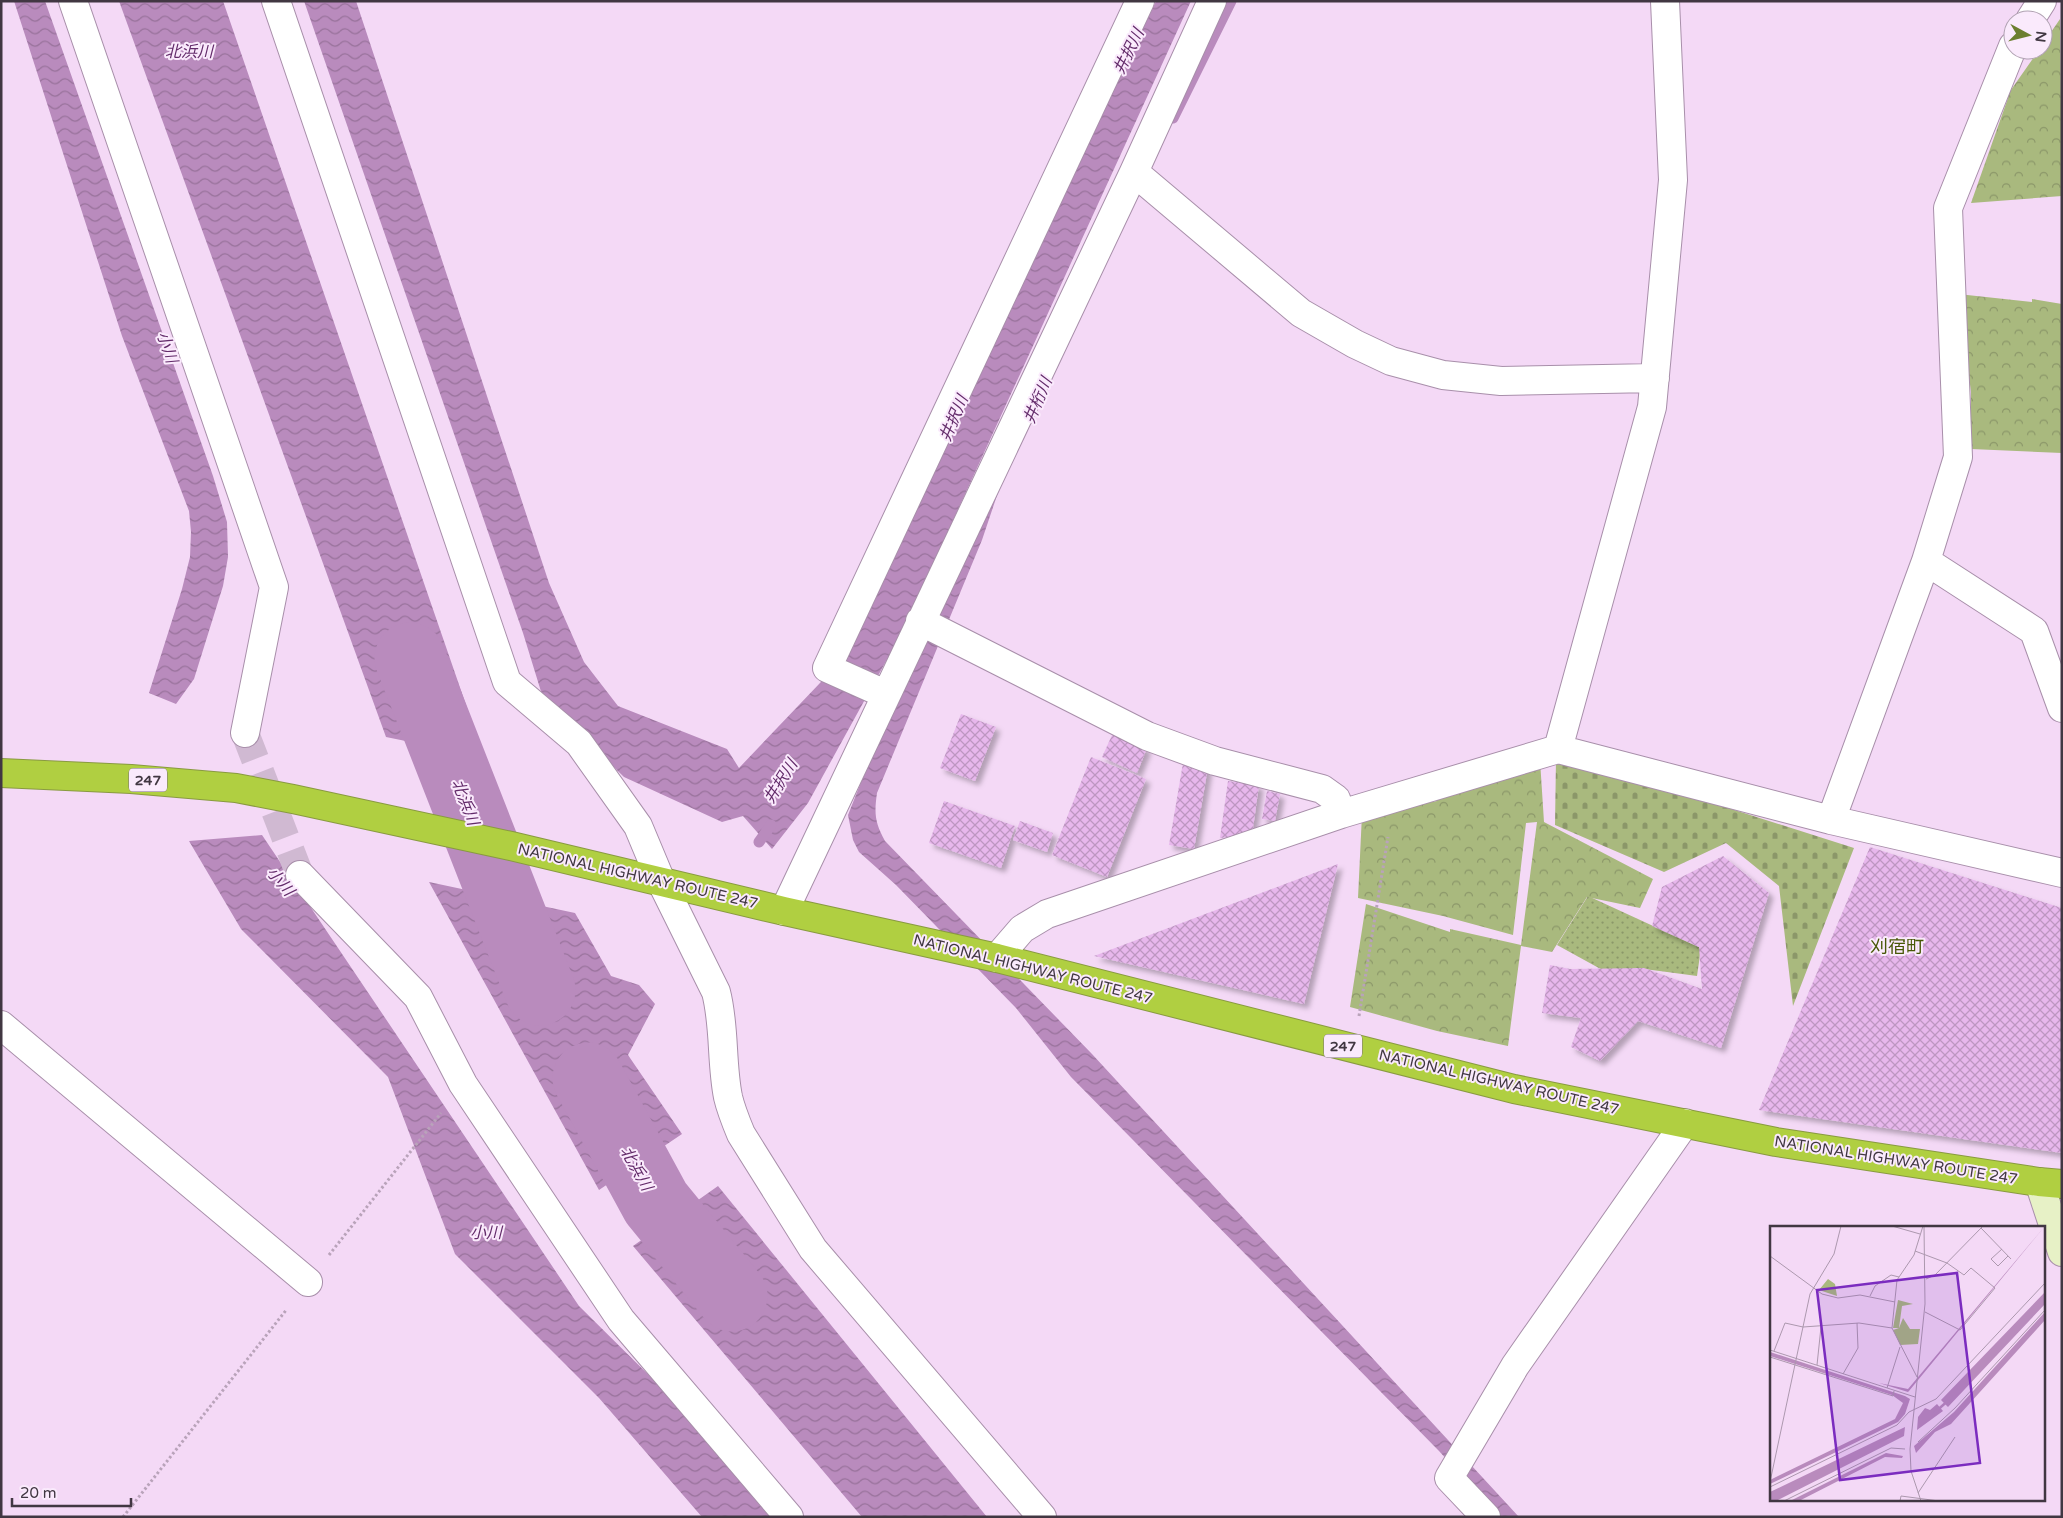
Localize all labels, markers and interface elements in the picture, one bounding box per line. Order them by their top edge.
north arrow [2003,10,2053,60]
water label: 井択川 [1109,24,1149,77]
text: N [2031,30,2050,43]
water label: 北浜川 [165,42,215,62]
water label: 小川 [152,329,182,368]
water label: 井桁川 [1019,373,1057,426]
water label: 井択川 [935,391,973,444]
water label: 井択川 [760,754,803,807]
road number: 247 [129,768,167,792]
water label: 北浜川 [447,776,484,830]
street label: NATIONAL HIGHWAY ROUTE 247 [516,840,760,912]
water label: 小川 [262,863,299,902]
street label: NATIONAL HIGHWAY ROUTE 247 [911,931,1155,1007]
district label: 刈宿町 [1870,936,1924,958]
road number: 247 [1324,1034,1362,1058]
street label: NATIONAL HIGHWAY ROUTE 247 [1377,1046,1621,1118]
street label: NATIONAL HIGHWAY ROUTE 247 [1773,1132,2019,1188]
water label: 北浜川 [616,1143,657,1196]
water label: 小川 [470,1223,504,1243]
inset map [1770,1226,2046,1500]
scale bar [12,1476,131,1508]
text: 20 m [20,1484,57,1502]

